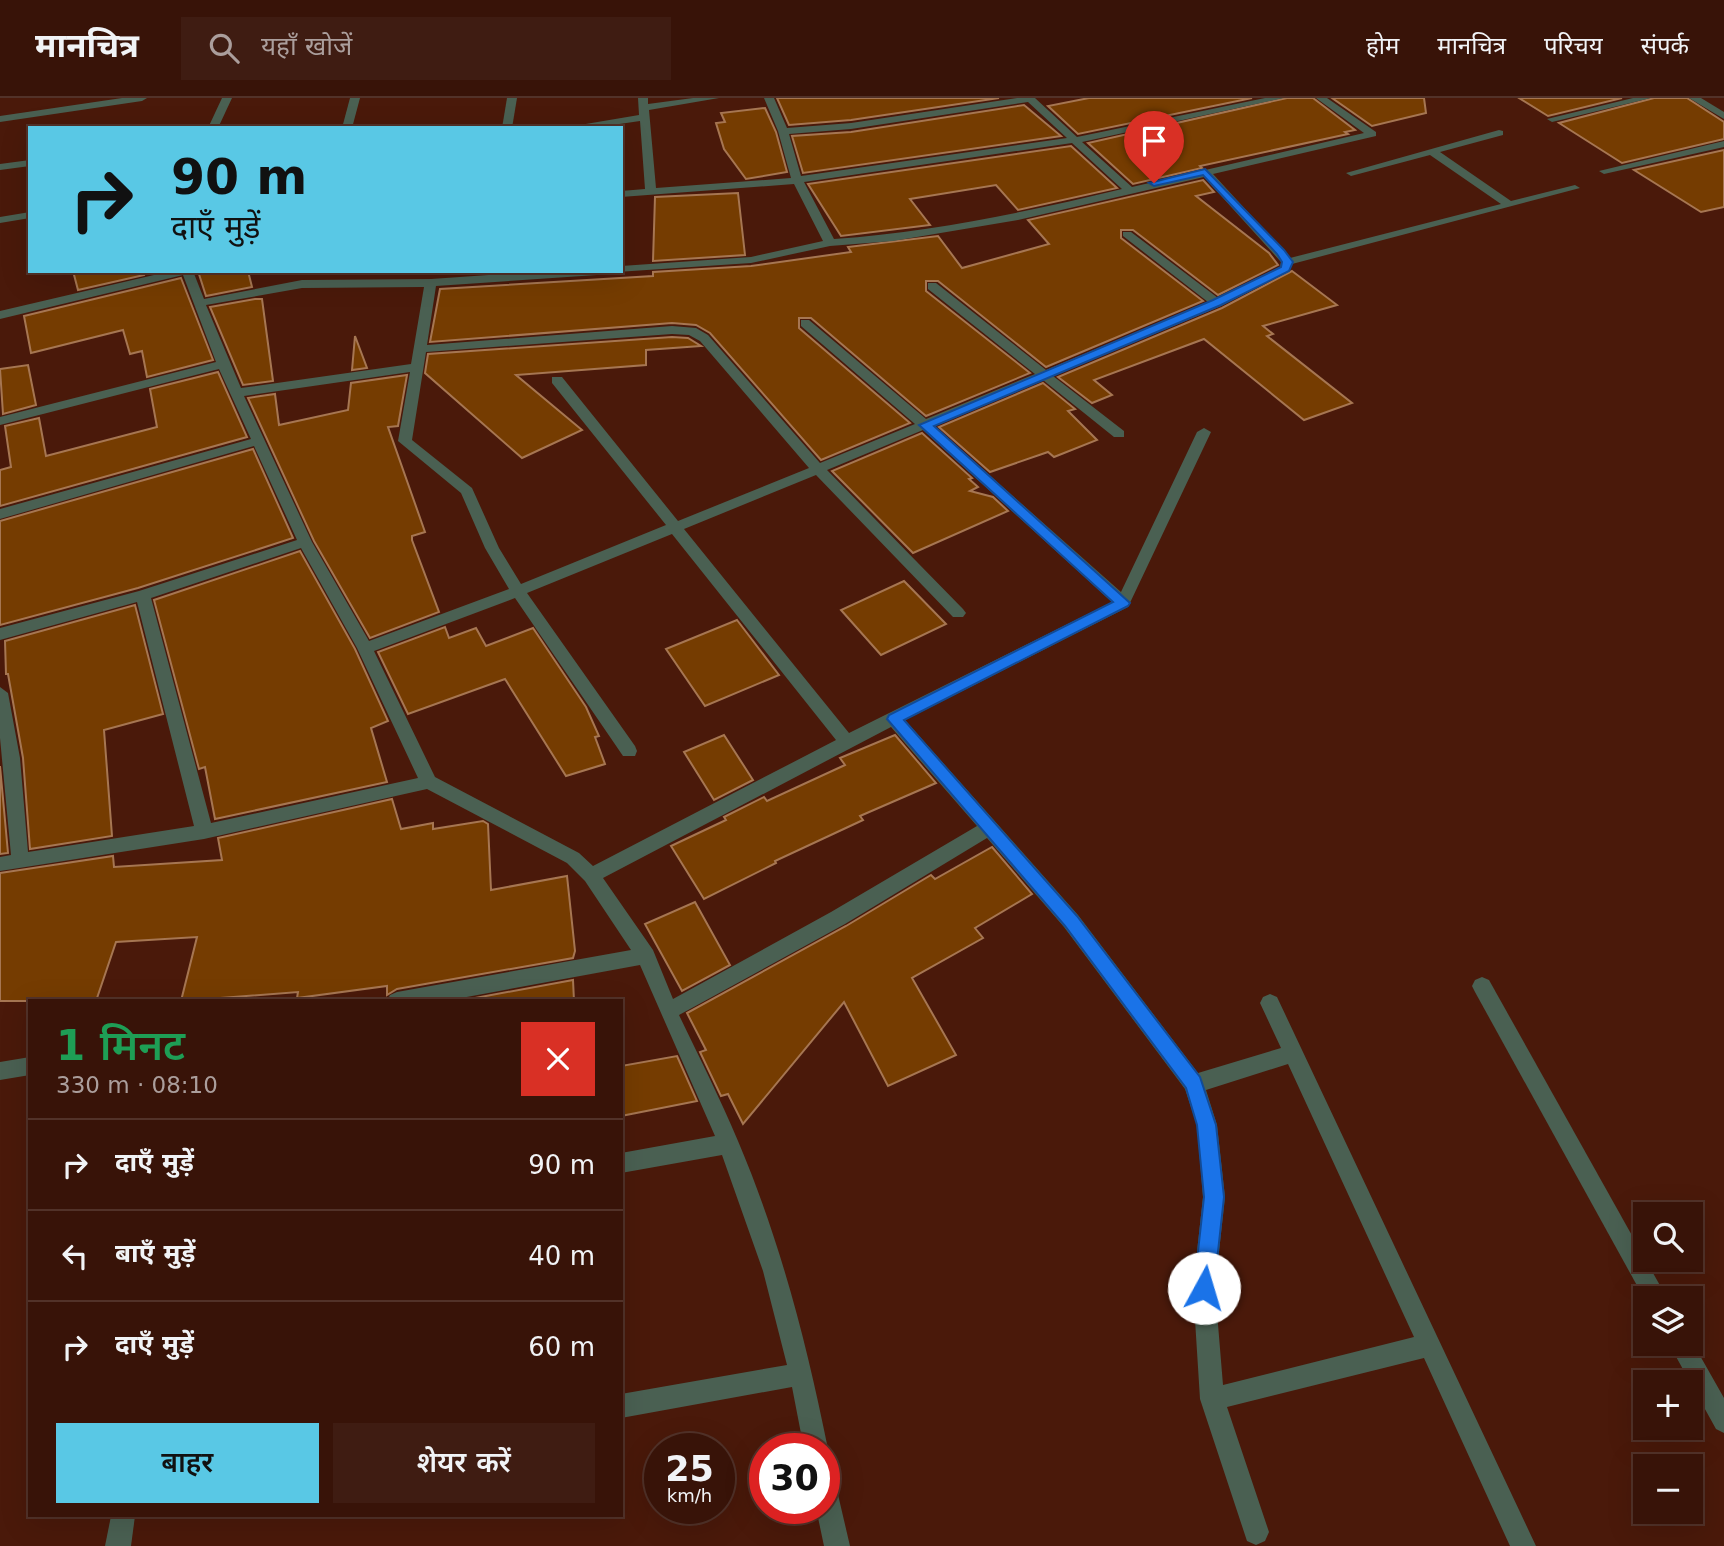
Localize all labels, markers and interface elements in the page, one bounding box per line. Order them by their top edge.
search box [181,17,671,80]
text: मानचित्र [35,26,139,65]
icon: search [205,29,243,67]
text: यहाँ खोजें [261,31,352,61]
text: होम [1366,32,1399,60]
text: मानचित्र [1437,32,1506,60]
text: परिचय [1544,32,1603,60]
text: संपर्क [1641,32,1689,60]
pin [1124,111,1184,183]
icon: arrive [1135,122,1173,160]
text: 90 m [171,149,307,206]
icon: right [56,154,147,245]
text: दाएँ मुड़ें [171,208,260,246]
text: 1 मिनट [56,1021,185,1070]
button: close [521,1022,595,1096]
text: 330 m · 08:10 [56,1072,218,1098]
icon: right [56,1146,94,1184]
text: दाएँ मुड़ें [115,1147,194,1177]
text: 90 m [528,1150,595,1180]
map controls [1633,1202,1703,1524]
button: search [1633,1202,1703,1272]
icon: left [56,1237,94,1275]
text: बाएँ मुड़ें [115,1238,195,1268]
text: 40 m [528,1241,595,1271]
position arrow [1167,1251,1241,1325]
button: layers [1633,1286,1703,1356]
icon: right [56,1328,94,1366]
text: दाएँ मुड़ें [115,1329,194,1359]
text: 60 m [528,1332,595,1362]
button: + [1633,1370,1703,1440]
button: बाहर [56,1423,319,1503]
button: शेयर करें [333,1423,595,1503]
speed limit sign: 30 [749,1433,840,1524]
text: 25 [665,1449,714,1489]
button: − [1633,1454,1703,1524]
text: km/h [667,1485,712,1506]

